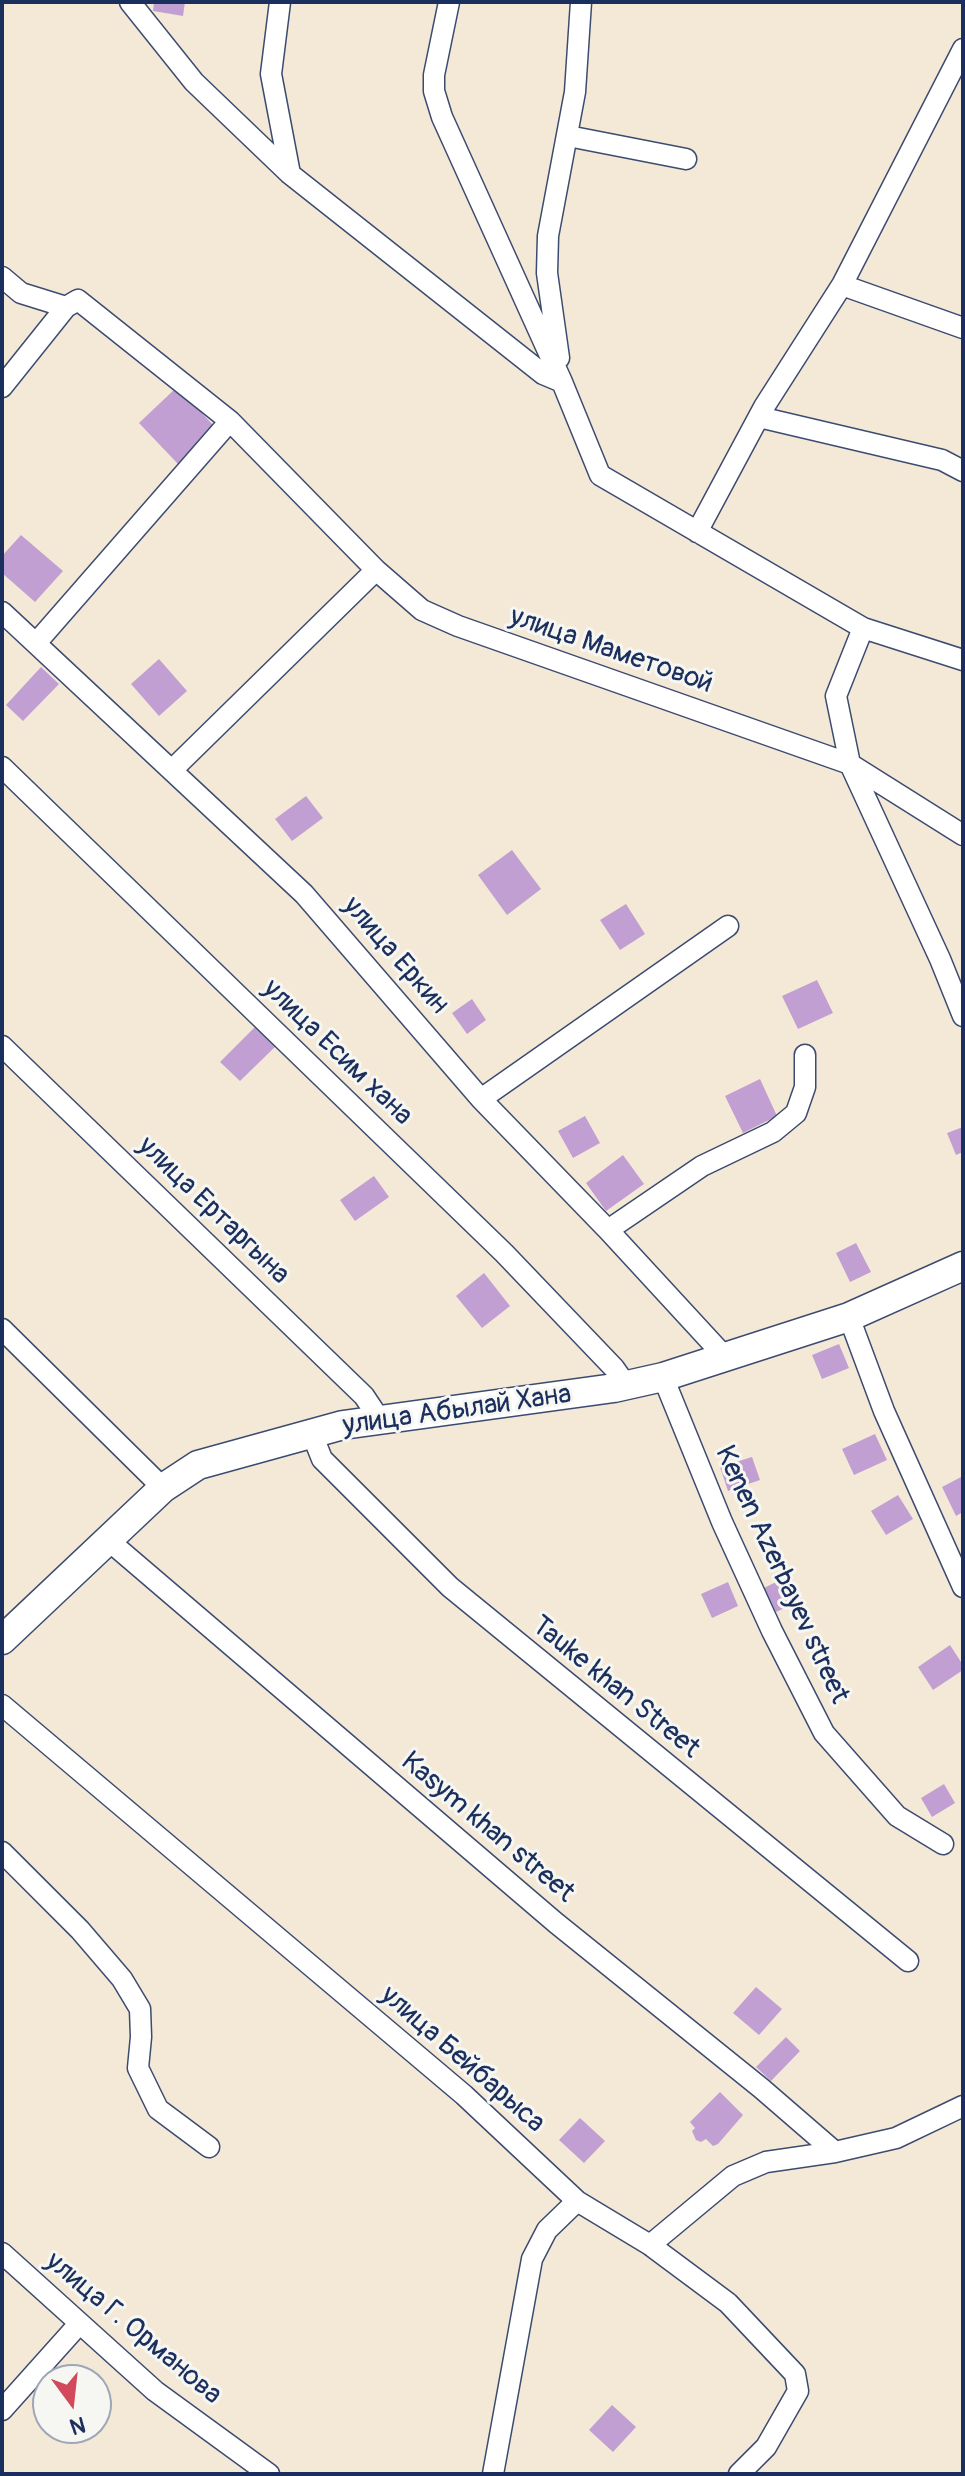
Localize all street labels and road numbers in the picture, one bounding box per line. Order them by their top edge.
street label: улица Маметовой [505,601,717,701]
street label: улица Еркин [335,890,455,1022]
street label: улица Есим хана [255,973,419,1133]
street label: улица Ертаргына [130,1130,296,1292]
street label: улица Абылай Хана [341,1378,573,1444]
street label: Kenen Azerbayev street [707,1441,855,1709]
street label: Tauke khan Street [524,1610,706,1766]
street label: Kasym khan street [393,1746,581,1910]
street label: улица Бейбарыса [373,1979,551,2141]
street label: улица Г. Орманова [38,2246,228,2412]

